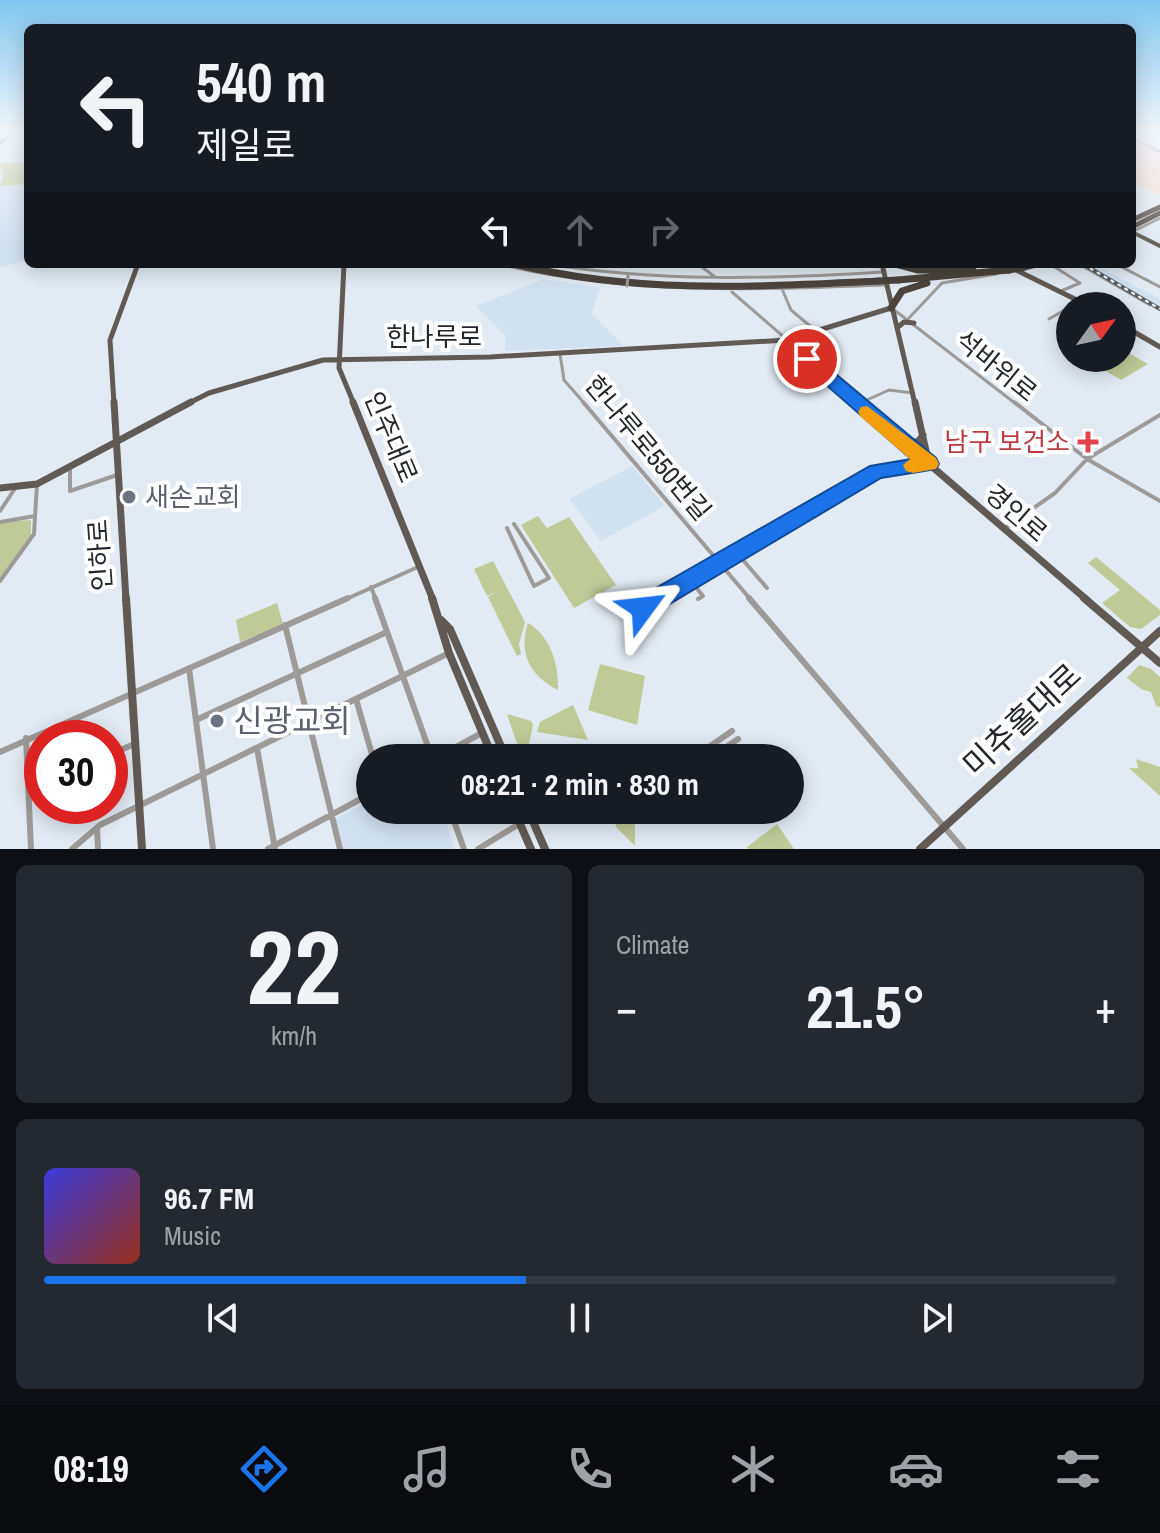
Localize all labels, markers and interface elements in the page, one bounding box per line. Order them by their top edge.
text: 540 m [196,44,326,119]
icon: left [64,56,168,160]
text: 제일로 [196,121,295,169]
icon: left [474,208,518,252]
icon: ahead [558,208,602,252]
icon: right [642,208,686,252]
north arrow [1056,292,1136,372]
map controls [1056,292,1136,372]
street label: 한나루로 [386,319,482,354]
street label: 석바위로 [948,322,1045,409]
pin [773,325,841,393]
icon: arrive [785,337,829,381]
street label: 한나루로550번길 [577,368,719,528]
street label: 인주대로 [357,386,426,488]
place label: 남구 보건소 [944,424,1070,459]
marker: 남구 보건소 [1077,431,1099,453]
street label: 경인로 [978,476,1055,549]
place label: 새손교회 [145,479,241,514]
marker: 새손교회 [120,488,138,506]
street label: 인하로 [80,518,119,592]
position arrow [601,566,685,650]
street label: 미추홀대로 [953,654,1090,786]
place label: 신광교회 [233,699,351,742]
marker: 신광교회 [208,712,226,730]
speed limit sign: 30 [24,720,128,824]
text: 08:21 · 2 min · 830 m [461,764,699,804]
text: 22 [247,896,341,1036]
text: Climate [616,927,689,962]
text: 21.5° [806,966,926,1047]
text: − [616,977,637,1037]
text: + [1095,977,1116,1037]
text: km/h [271,1018,317,1053]
text: 96.7 FM [164,1178,254,1218]
text: Music [164,1218,221,1253]
icon: previous [201,1296,245,1340]
icon: pause [558,1296,602,1340]
icon: next [915,1296,959,1340]
icon: directions [236,1441,292,1497]
icon: music [399,1441,455,1497]
icon: phone [562,1441,618,1497]
icon: climate [725,1441,781,1497]
icon: car [888,1441,944,1497]
icon: filters [1050,1441,1106,1497]
text: 08:19 [53,1445,129,1493]

